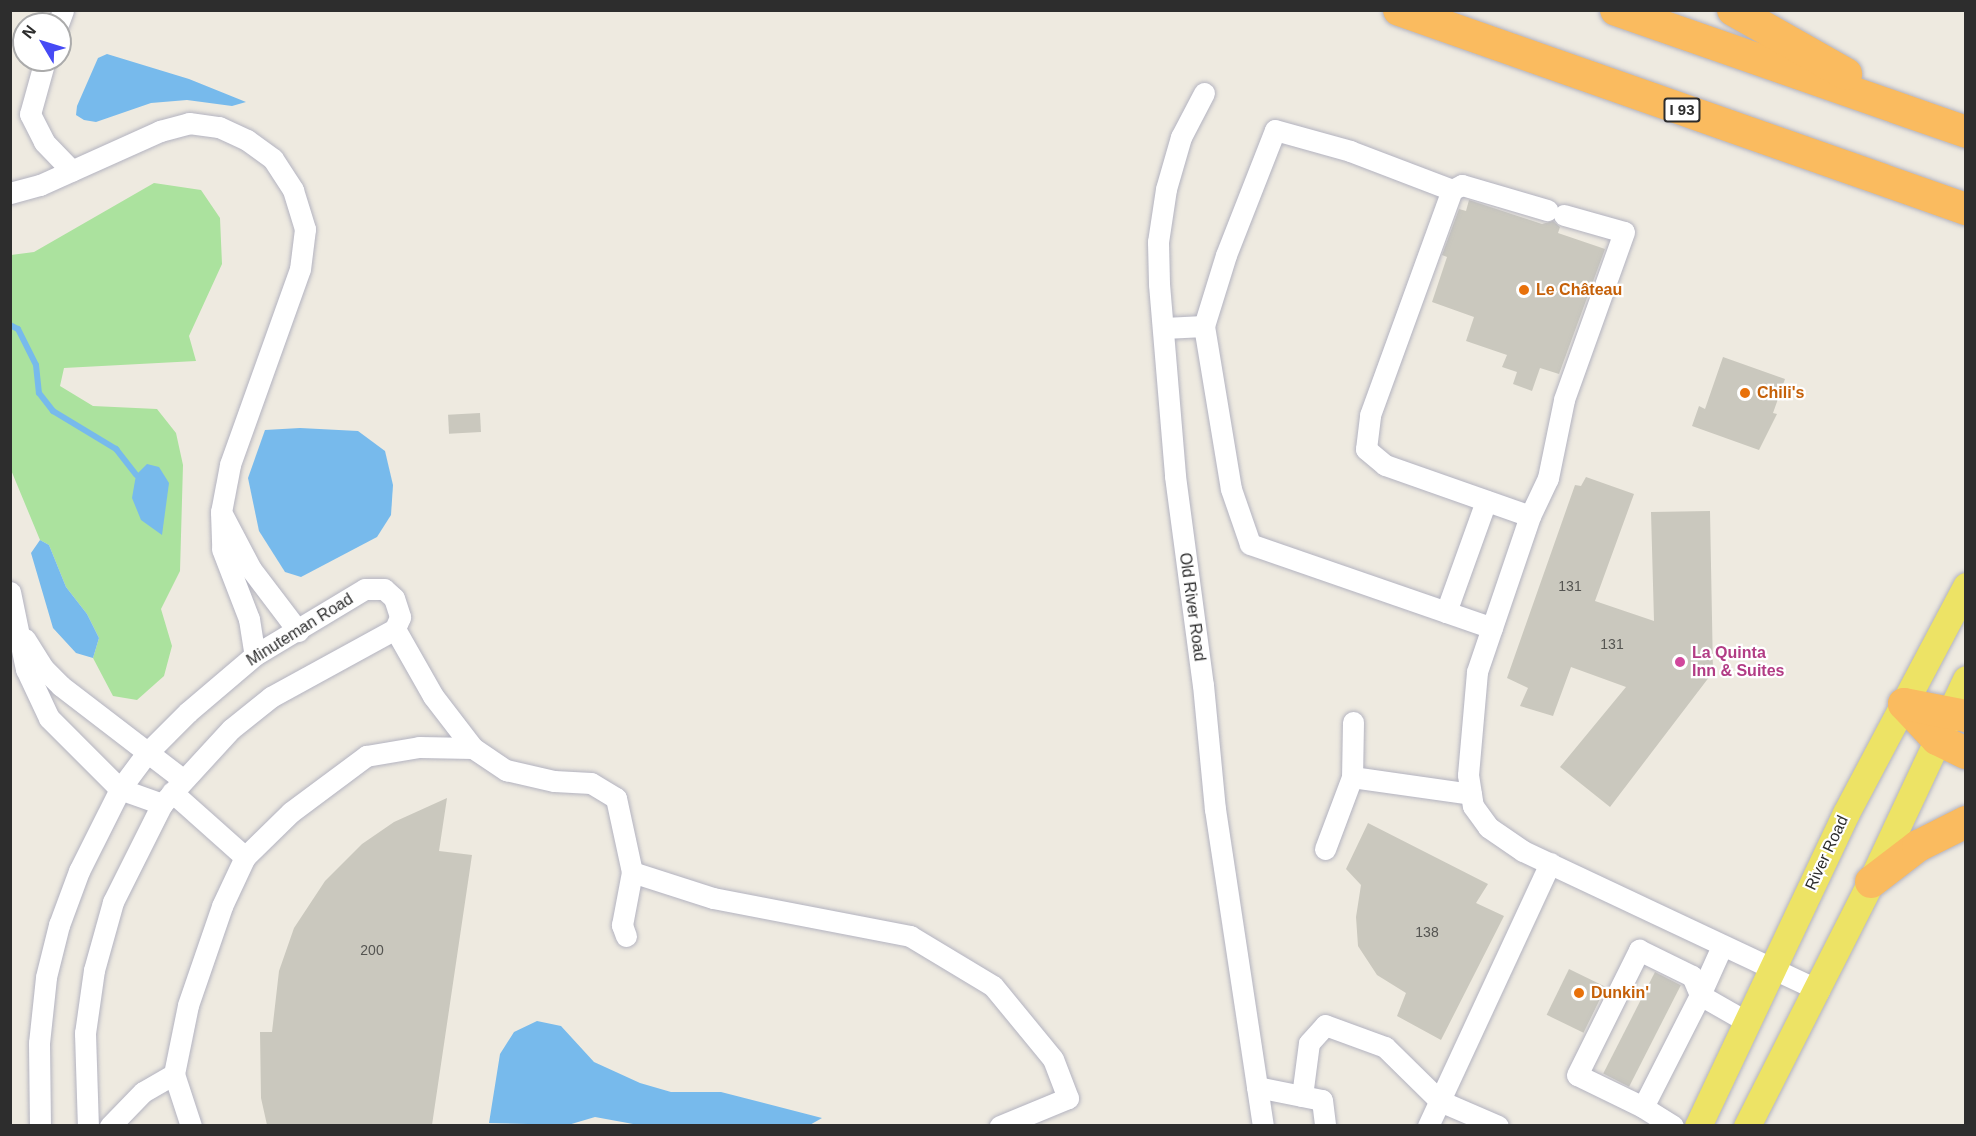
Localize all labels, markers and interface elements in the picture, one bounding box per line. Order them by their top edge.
north arrow [12,12,72,72]
text: N [19,22,39,42]
road number: I 93 [1662,98,1702,122]
place label: Le Château [1536,280,1622,300]
marker: Le Château [1517,283,1531,297]
place label: Chili's [1757,383,1804,403]
marker: Chili's [1738,386,1752,400]
street label: Old River Road [1175,552,1209,662]
house number: 131 [1558,578,1582,594]
street label: Minuteman Road [243,590,357,670]
house number: 131 [1600,636,1624,652]
place label: La Quinta Inn & Suites [1692,643,1784,681]
marker: La Quinta Inn & Suites [1673,655,1687,669]
street label: River Road [1801,813,1853,893]
house number: 138 [1415,924,1439,940]
house number: 200 [360,942,384,958]
place label: Dunkin' [1591,983,1649,1003]
marker: Dunkin' [1572,986,1586,1000]

